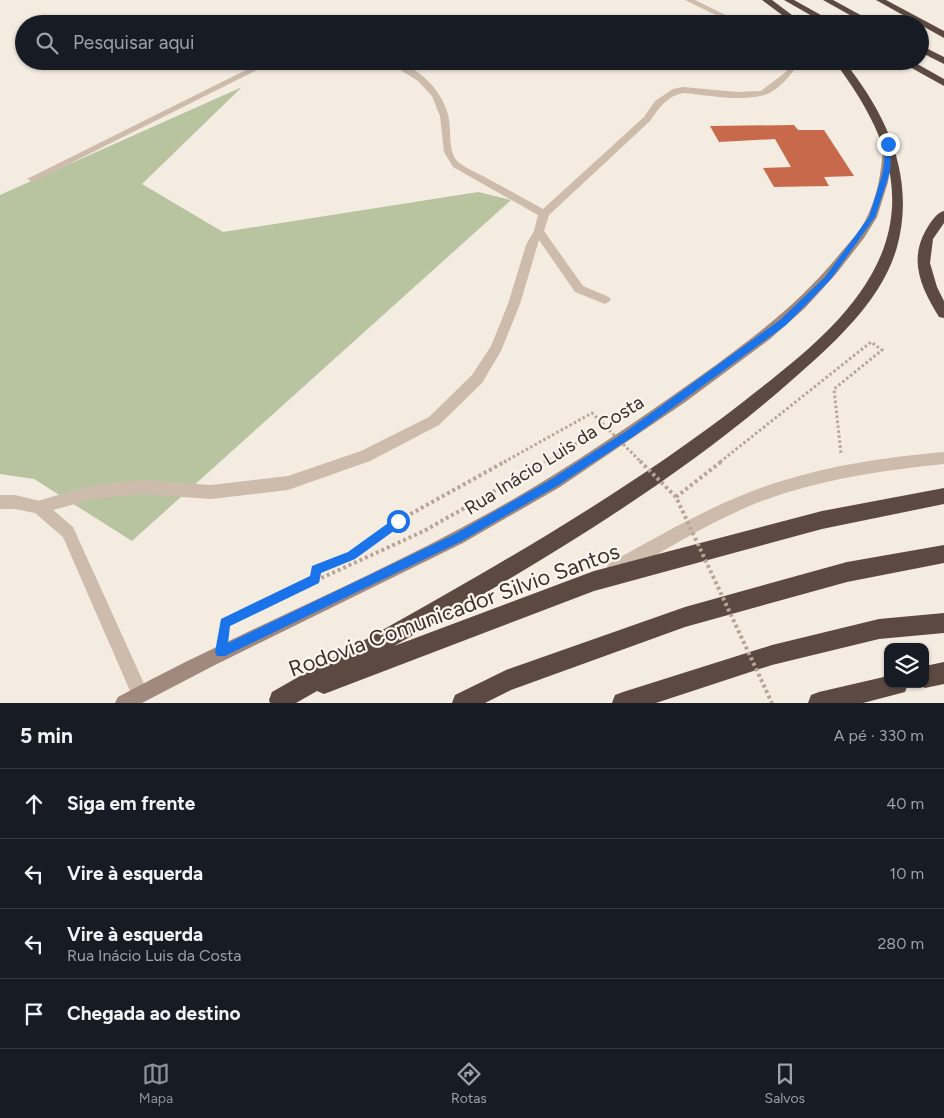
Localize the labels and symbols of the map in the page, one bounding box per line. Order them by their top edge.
route end [877,133,900,156]
street label: Rua Inácio Luis da Costa [460,390,648,520]
route start [387,510,410,533]
street label: Rodovia Comunicador Silvio Santos [285,537,623,683]

